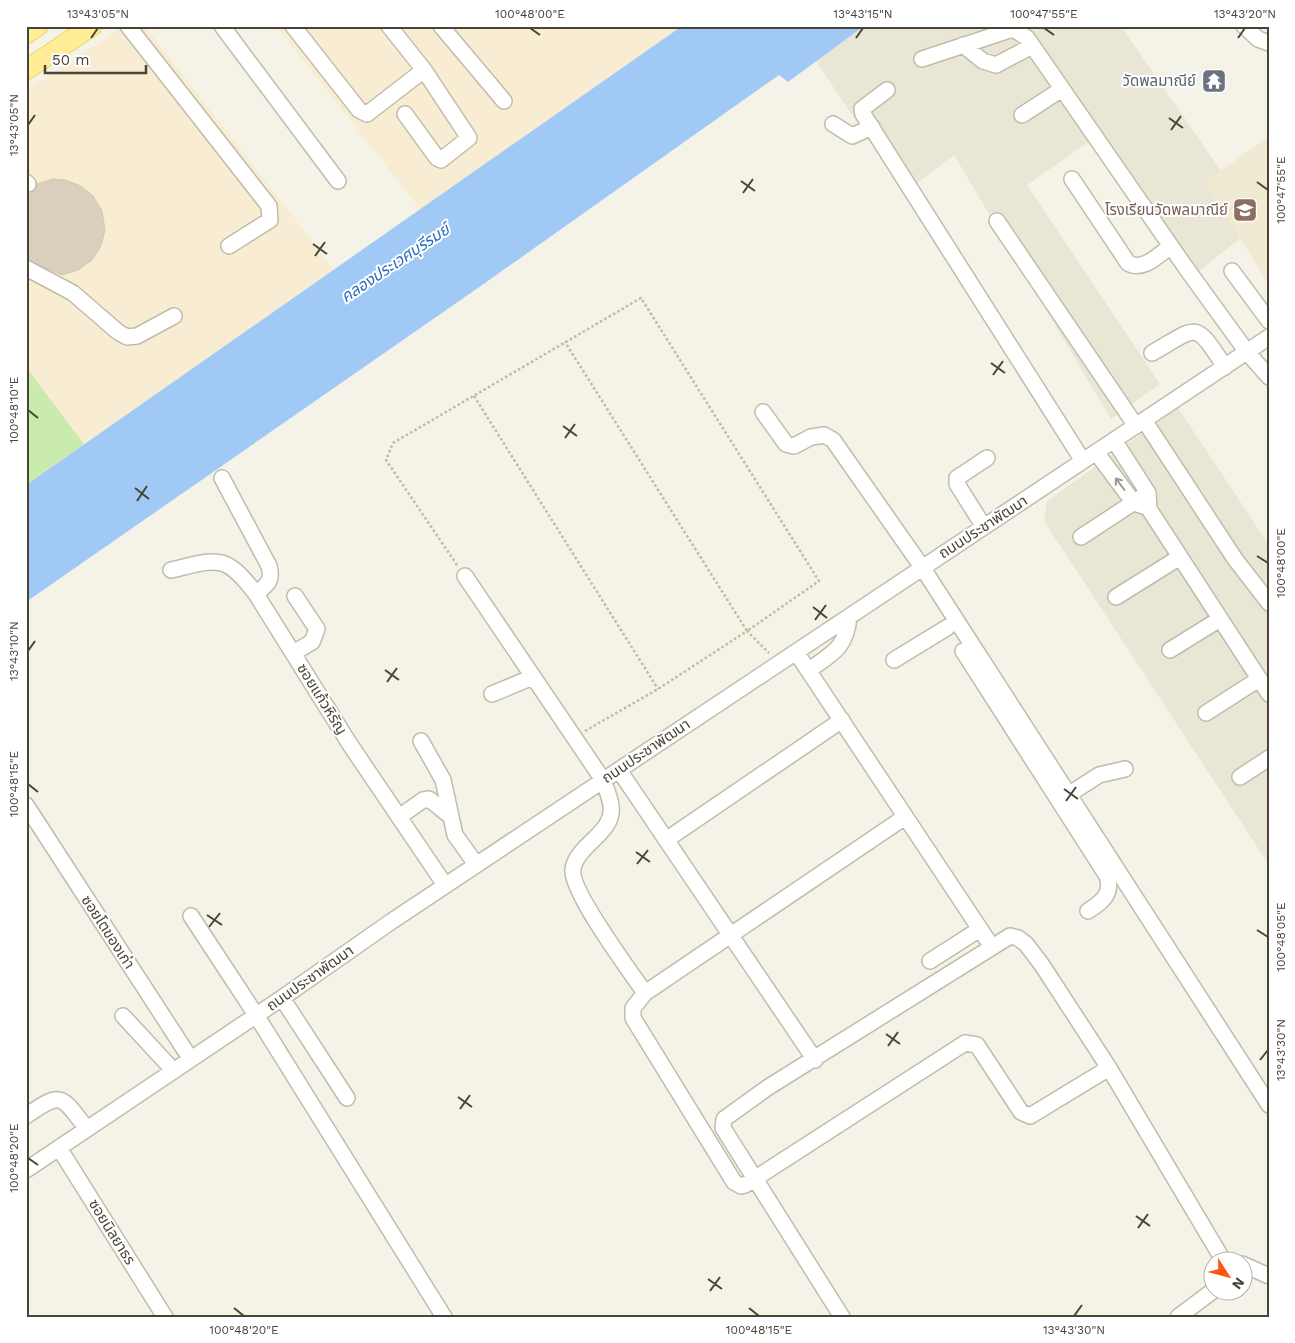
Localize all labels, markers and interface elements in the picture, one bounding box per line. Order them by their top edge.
text: 13°43'05"N [67,7,129,21]
text: 100°48'00"E [495,7,565,21]
text: 13°43'15"N [833,7,893,21]
text: 100°47'55"E [1010,7,1078,21]
text: 13°43'20"N [1214,7,1276,21]
scale bar [45,42,146,74]
text: 50 m [52,51,89,69]
temple icon: วัดพลมาณีย์ [1201,68,1227,94]
place label: วัดพลมาณีย์ [1123,72,1196,90]
text: 13°43'05"N [7,94,21,156]
text: 100°47'55"E [1274,156,1288,224]
school or university icon: โรงเรียนวัดพลมาณีย์ [1232,197,1258,223]
place label: โรงเรียนวัดพลมาณีย์ [1105,201,1228,219]
water label: คลองประเวศบุรีรมย์ [337,218,456,307]
text: 100°48'10"E [7,376,21,444]
one-way arrow [1115,477,1125,491]
street label: ถนนประชาพัฒนา [935,492,1031,562]
text: 100°48'00"E [1274,528,1288,598]
text: 13°43'10"N [7,621,21,681]
street label: ซอยแก้วหิรัญ [293,660,351,738]
street label: ถนนประชาพัฒนา [598,715,694,787]
text: 100°48'15"E [7,750,21,817]
street label: ซอยโตของเก่า [78,892,138,972]
text: 100°48'05"E [1274,902,1288,972]
street label: ถนนประชาพัฒนา [263,941,357,1015]
text: 13°43'30"N [1274,1019,1288,1081]
text: 100°48'20"E [7,1123,21,1193]
street label: ซอยนิลยาธร [85,1196,139,1268]
north arrow [1202,1250,1252,1300]
text: N [1229,1275,1248,1293]
text: 100°48'20"E [209,1323,279,1337]
text: 100°48'15"E [726,1323,793,1337]
text: 13°43'30"N [1043,1323,1105,1337]

